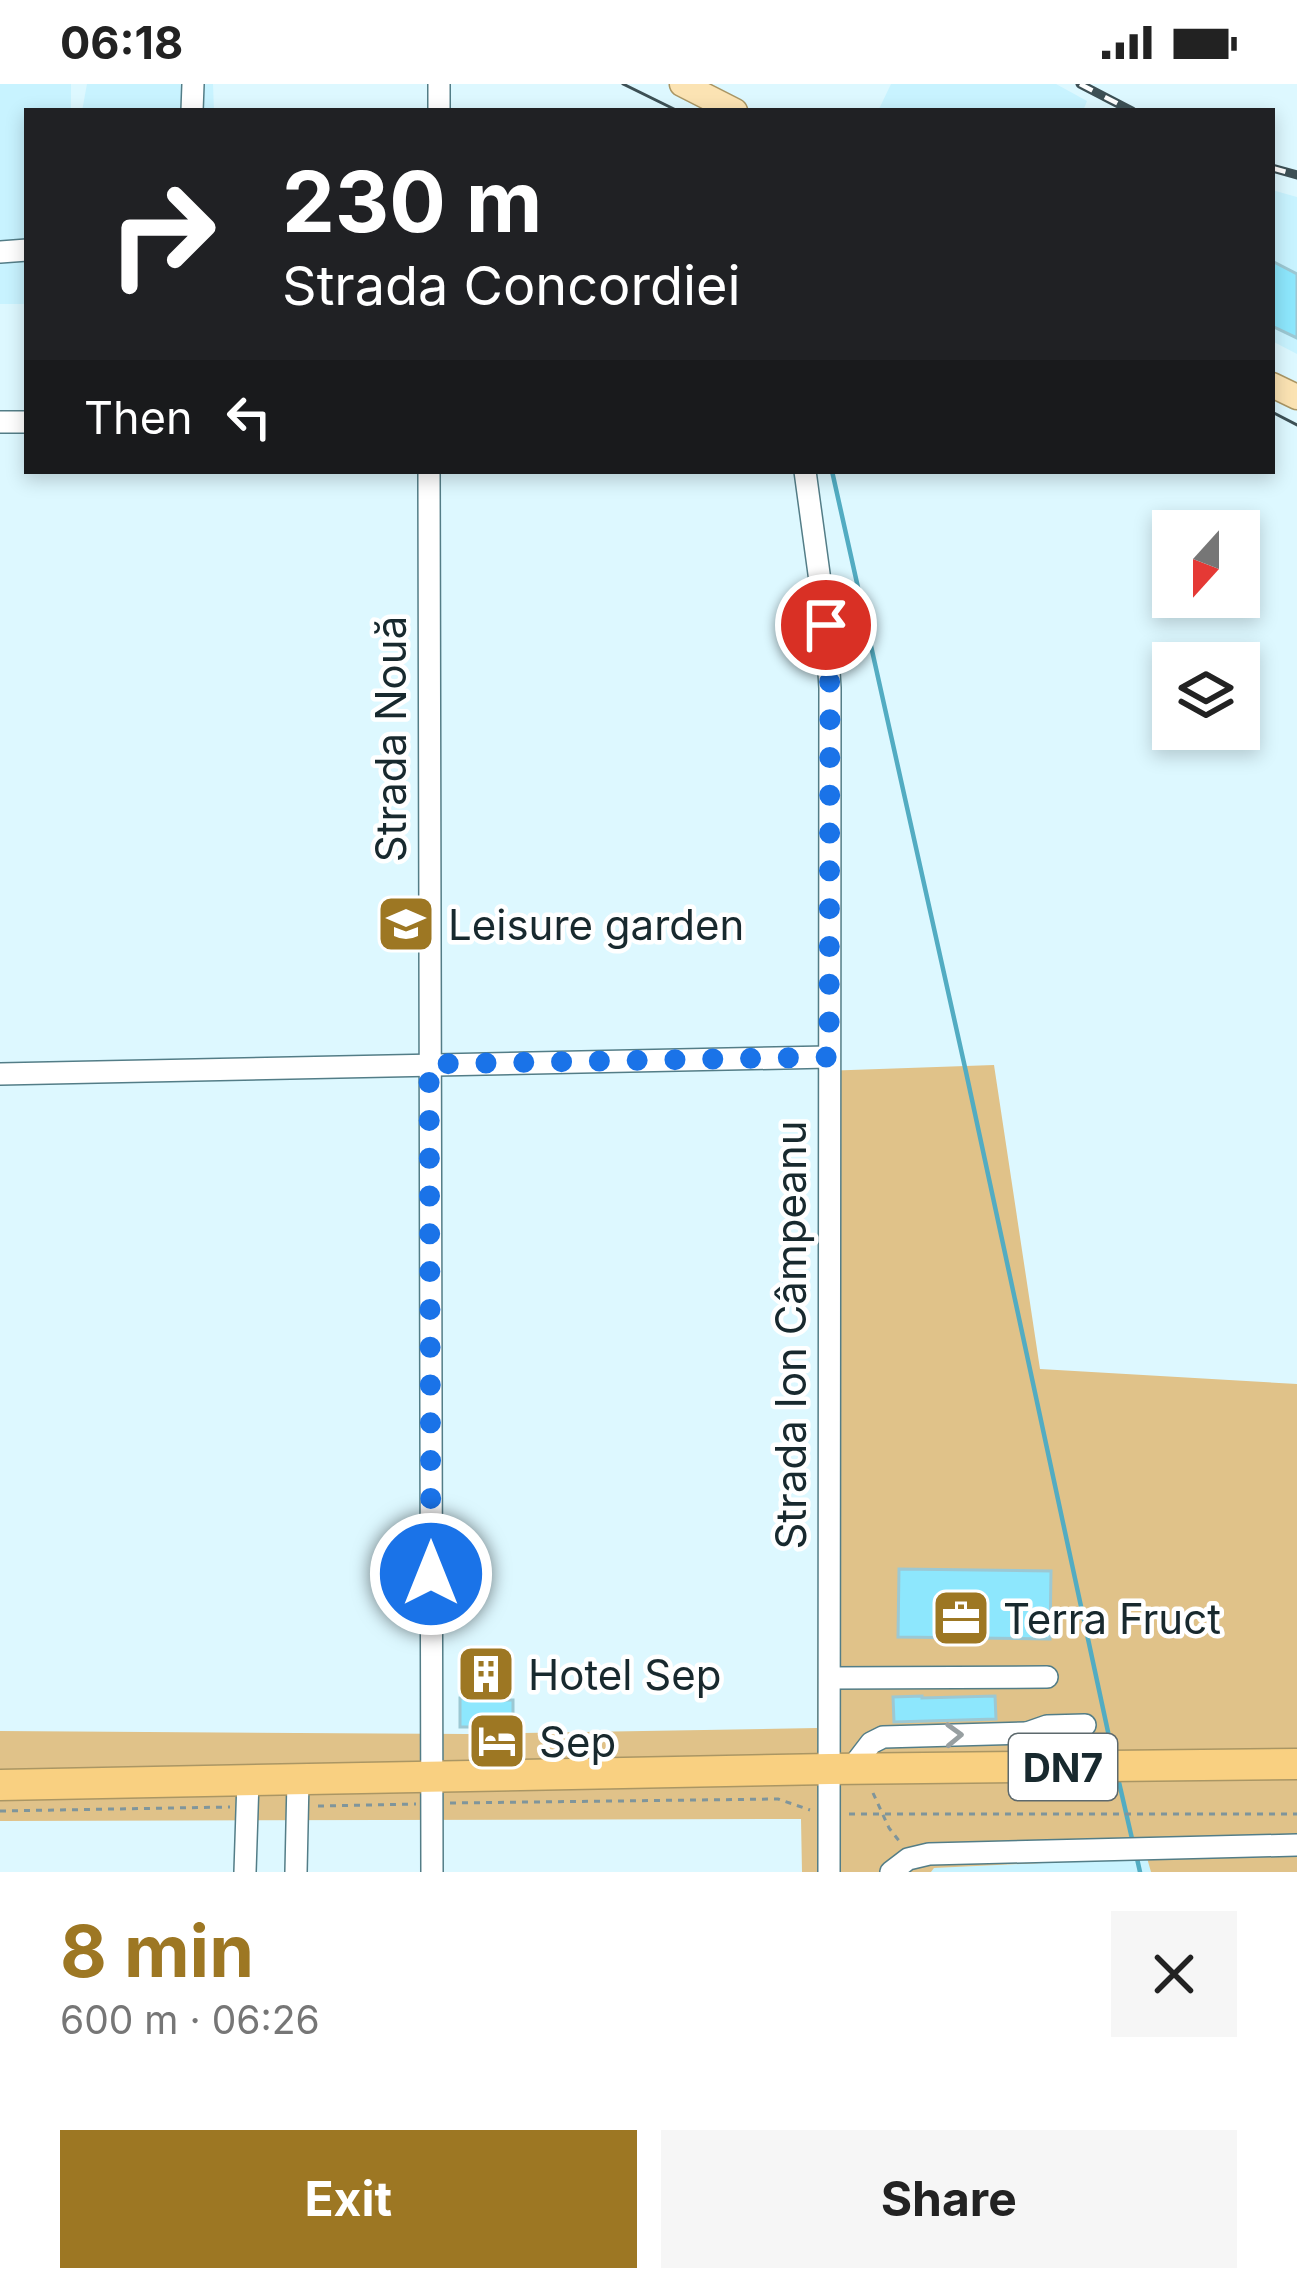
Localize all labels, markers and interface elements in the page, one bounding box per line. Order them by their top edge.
text: 06:18 [60,15,183,70]
text: 230 m [282,151,542,252]
icon: right [84,156,240,312]
text: Strada Concordiei [282,253,741,318]
icon: left [216,384,282,450]
text: Then [84,390,192,445]
north arrow [1152,510,1260,618]
map controls [1152,510,1260,750]
pin [775,574,877,676]
icon: arrive [793,592,859,658]
street label: Strada Nouă [365,616,416,862]
button: layers [1152,642,1260,750]
school or university icon: Leisure garden [375,893,437,955]
place label: Leisure garden [448,899,744,950]
street label: Strada Ion Câmpeanu [765,1120,816,1550]
position arrow [368,1511,494,1637]
office icon: Terra Fruct [930,1587,992,1649]
place label: Terra Fruct [1003,1593,1221,1644]
building icon: Hotel Sep [455,1643,517,1705]
place label: Hotel Sep [528,1649,721,1700]
hotel icon: Sep [466,1710,528,1772]
place label: Sep [539,1716,616,1767]
one-way arrow [945,1723,964,1749]
road number: DN7 [1009,1734,1117,1800]
text: 8 min [60,1907,254,1994]
button: close [1111,1911,1237,2037]
text: 600 m · 06:26 [60,1996,320,2043]
button: Exit [60,2130,637,2268]
button: Share [661,2130,1237,2268]

